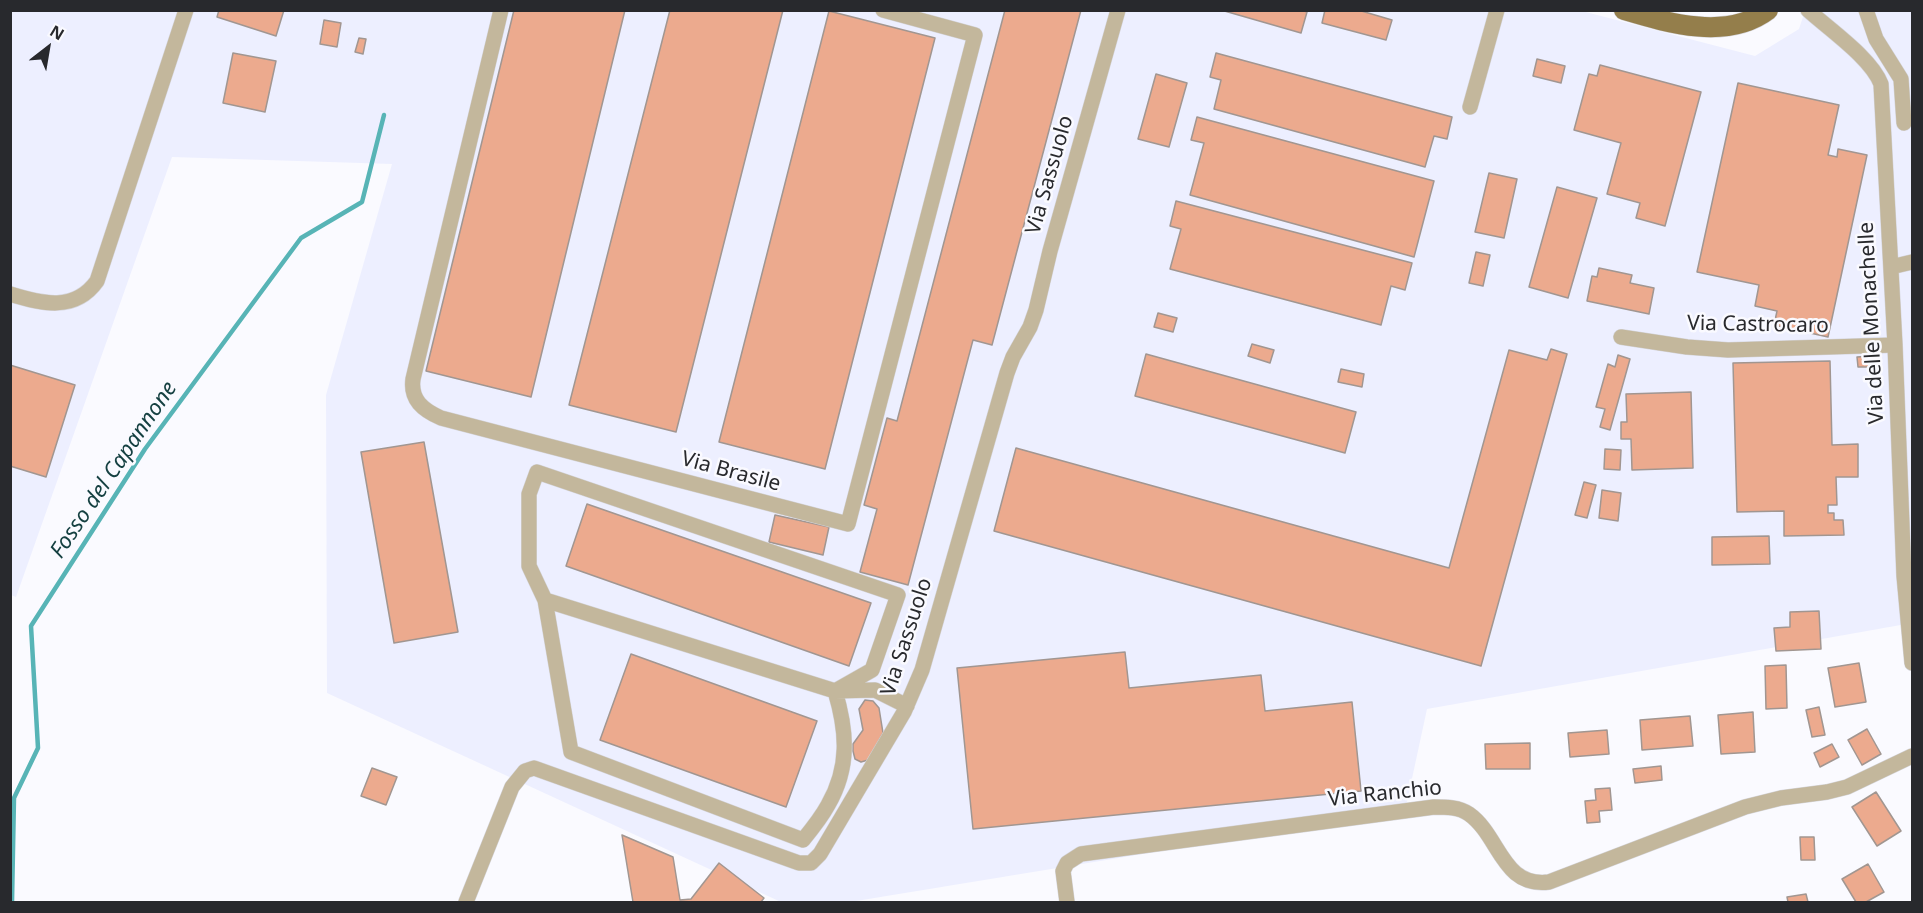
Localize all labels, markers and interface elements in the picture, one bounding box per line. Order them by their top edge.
north arrow [18,18,78,78]
text: N [46,20,69,45]
street label: Via Sassuolo [1021,113,1079,237]
street label: Via delle Monachelle [1854,221,1890,425]
street label: Via Castrocaro [1687,311,1829,339]
water label: Fosso del Capannone [45,377,183,563]
street label: Via Brasile [679,447,783,497]
street label: Via Sassuolo [876,575,938,699]
street label: Via Ranchio [1327,775,1443,813]

